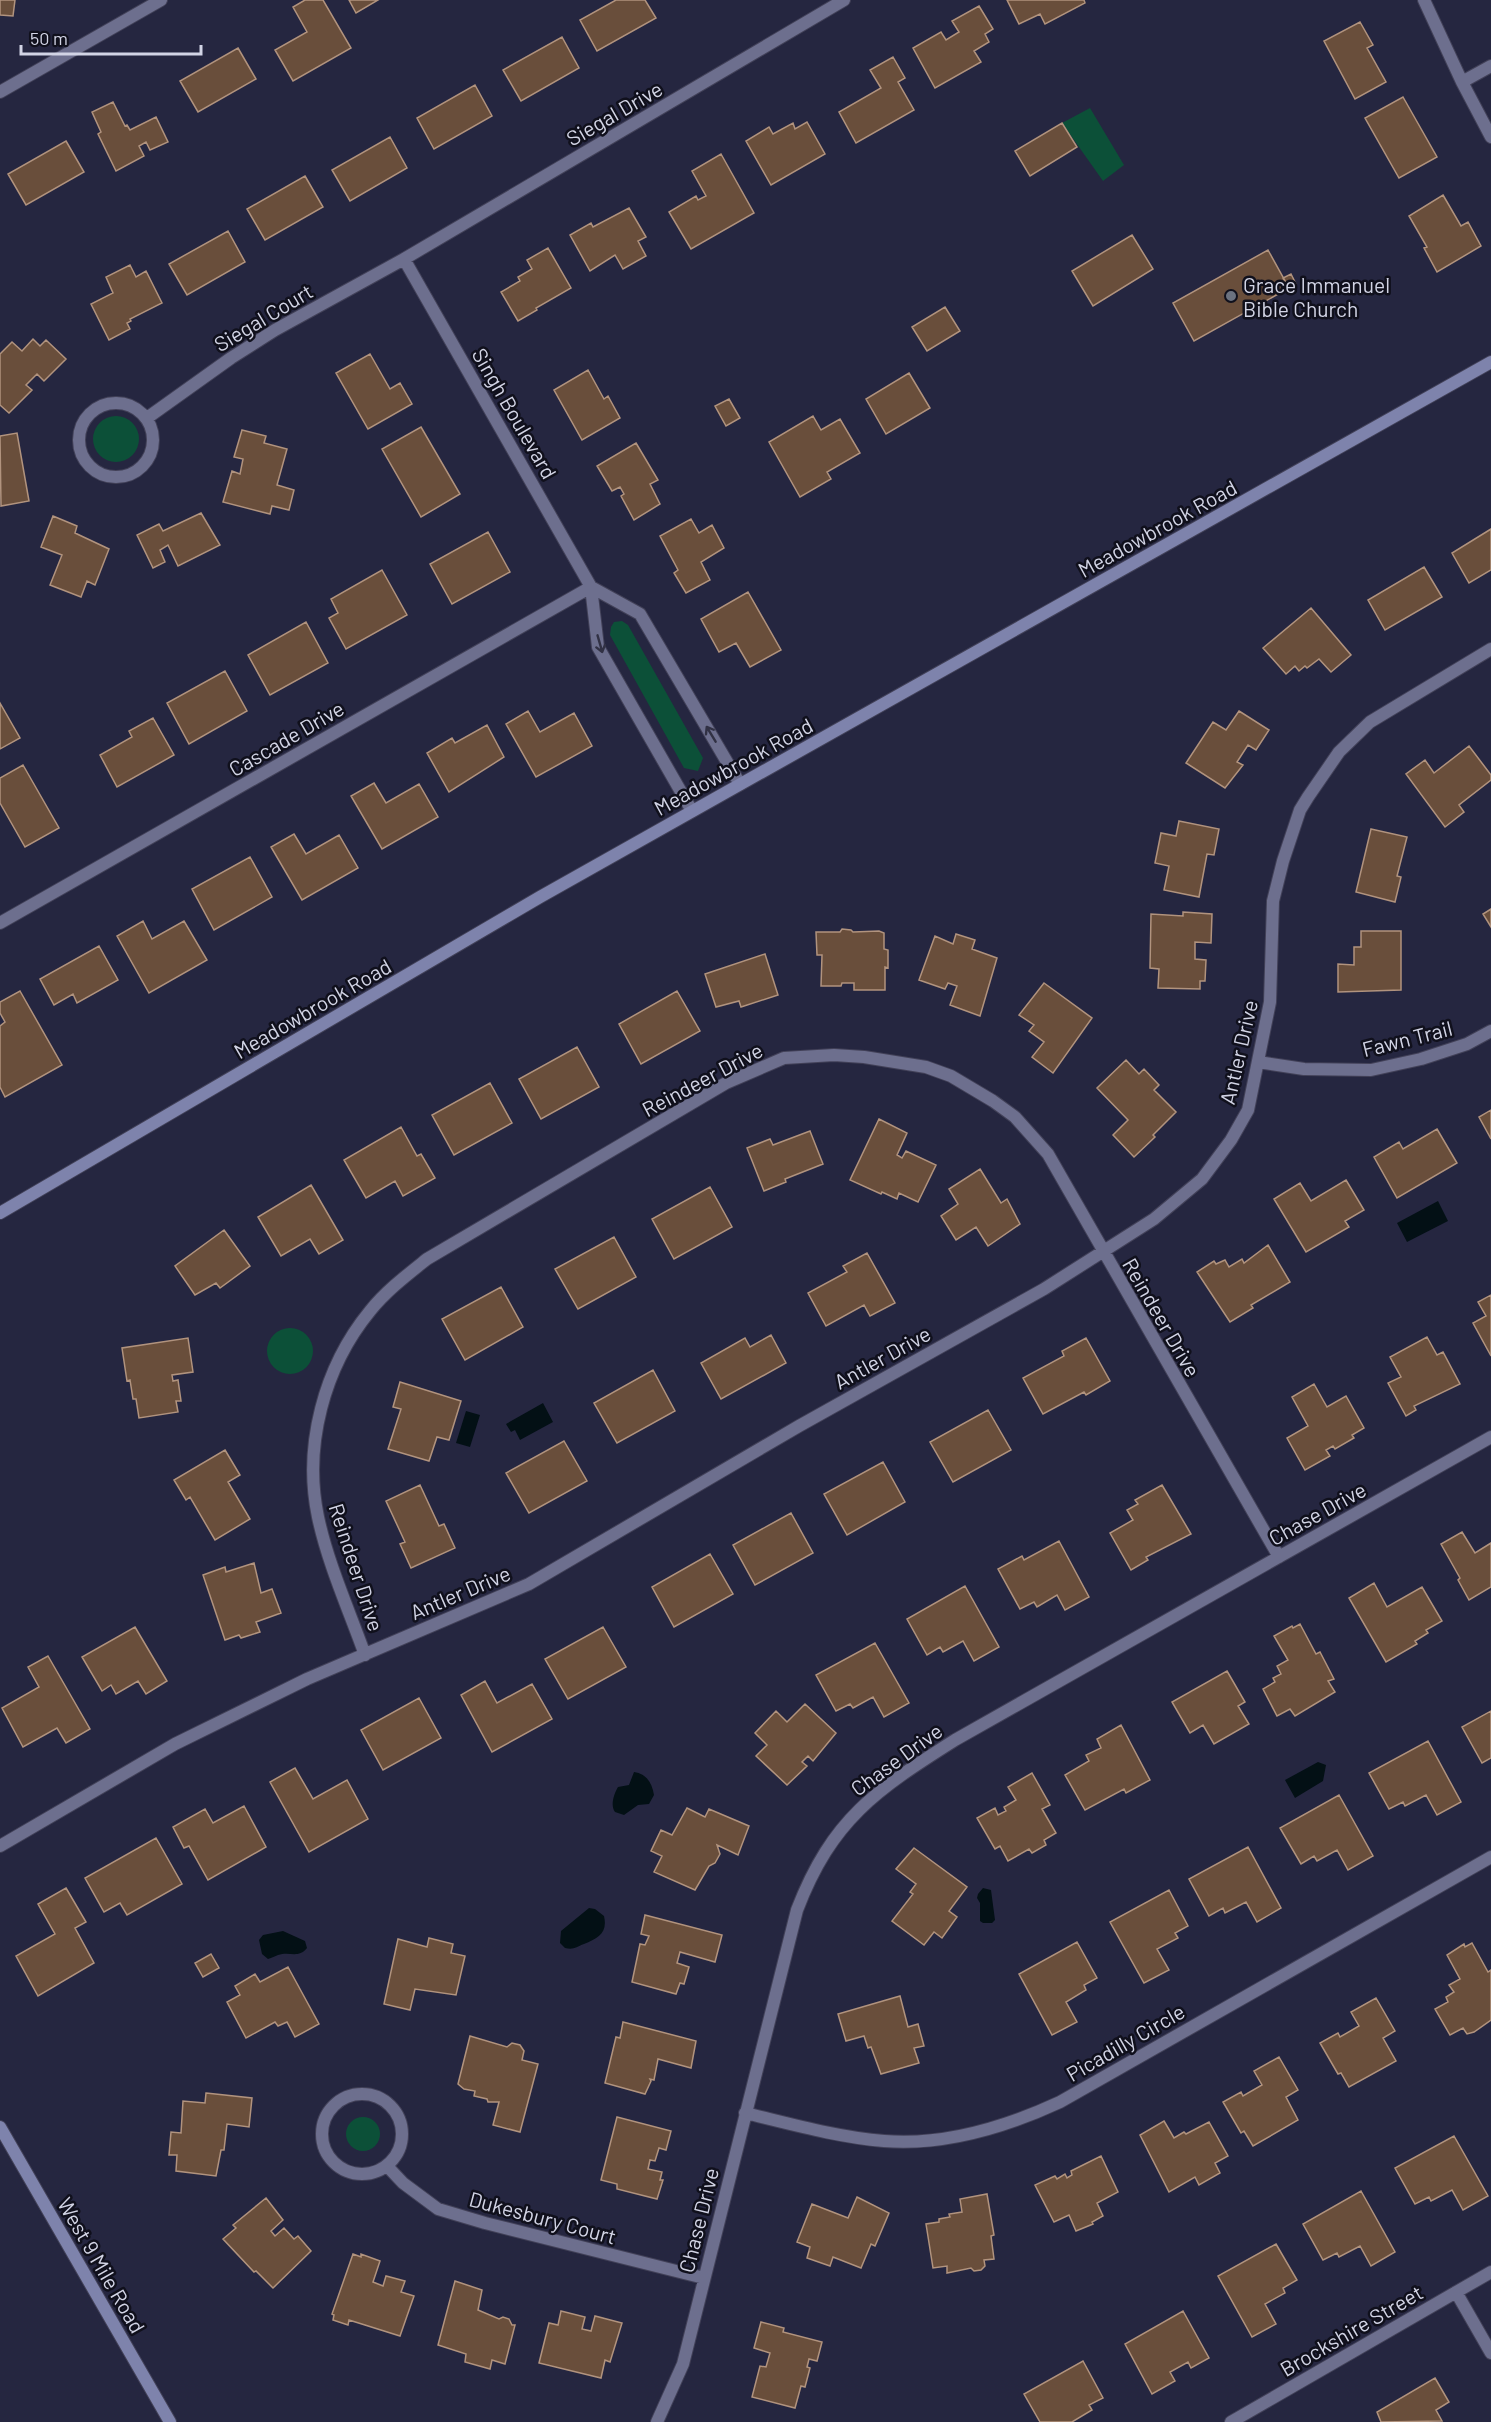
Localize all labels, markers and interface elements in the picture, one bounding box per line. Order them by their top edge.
scale bar [21,18,201,56]
text: 50 m [30,27,68,49]
street label: Siegal Drive [562,76,666,150]
place label: Grace Immanuel Bible Church [1243,272,1390,321]
street label: Siegal Court [209,278,317,356]
marker: Grace Immanuel Bible Church [1224,289,1238,303]
street label: Singh Boulevard [467,343,563,483]
street label: Meadowbrook Road [1073,474,1241,582]
one-way arrow [594,634,606,653]
street label: Cascade Drive [224,695,348,781]
street label: Meadowbrook Road [649,712,817,820]
one-way arrow [704,726,716,743]
street label: Meadowbrook Road [229,953,395,1063]
street label: Antler Drive [1214,997,1262,1107]
street label: Fawn Trail [1359,1015,1455,1061]
street label: Reindeer Drive [637,1037,767,1121]
street label: Reindeer Drive [1118,1253,1206,1381]
street label: Antler Drive [829,1320,935,1394]
street label: Chase Drive [1264,1476,1370,1550]
street label: Reindeer Drive [325,1500,389,1634]
street label: Antler Drive [406,1560,514,1624]
street label: Chase Drive [845,1717,947,1801]
street label: Picadilly Circle [1061,1998,1189,2086]
street label: Chase Drive [673,2165,723,2275]
street label: Dukesbury Court [467,2185,619,2249]
street label: West 9 Mile Road [53,2193,151,2337]
street label: Brockshire Street [1275,2279,1427,2381]

